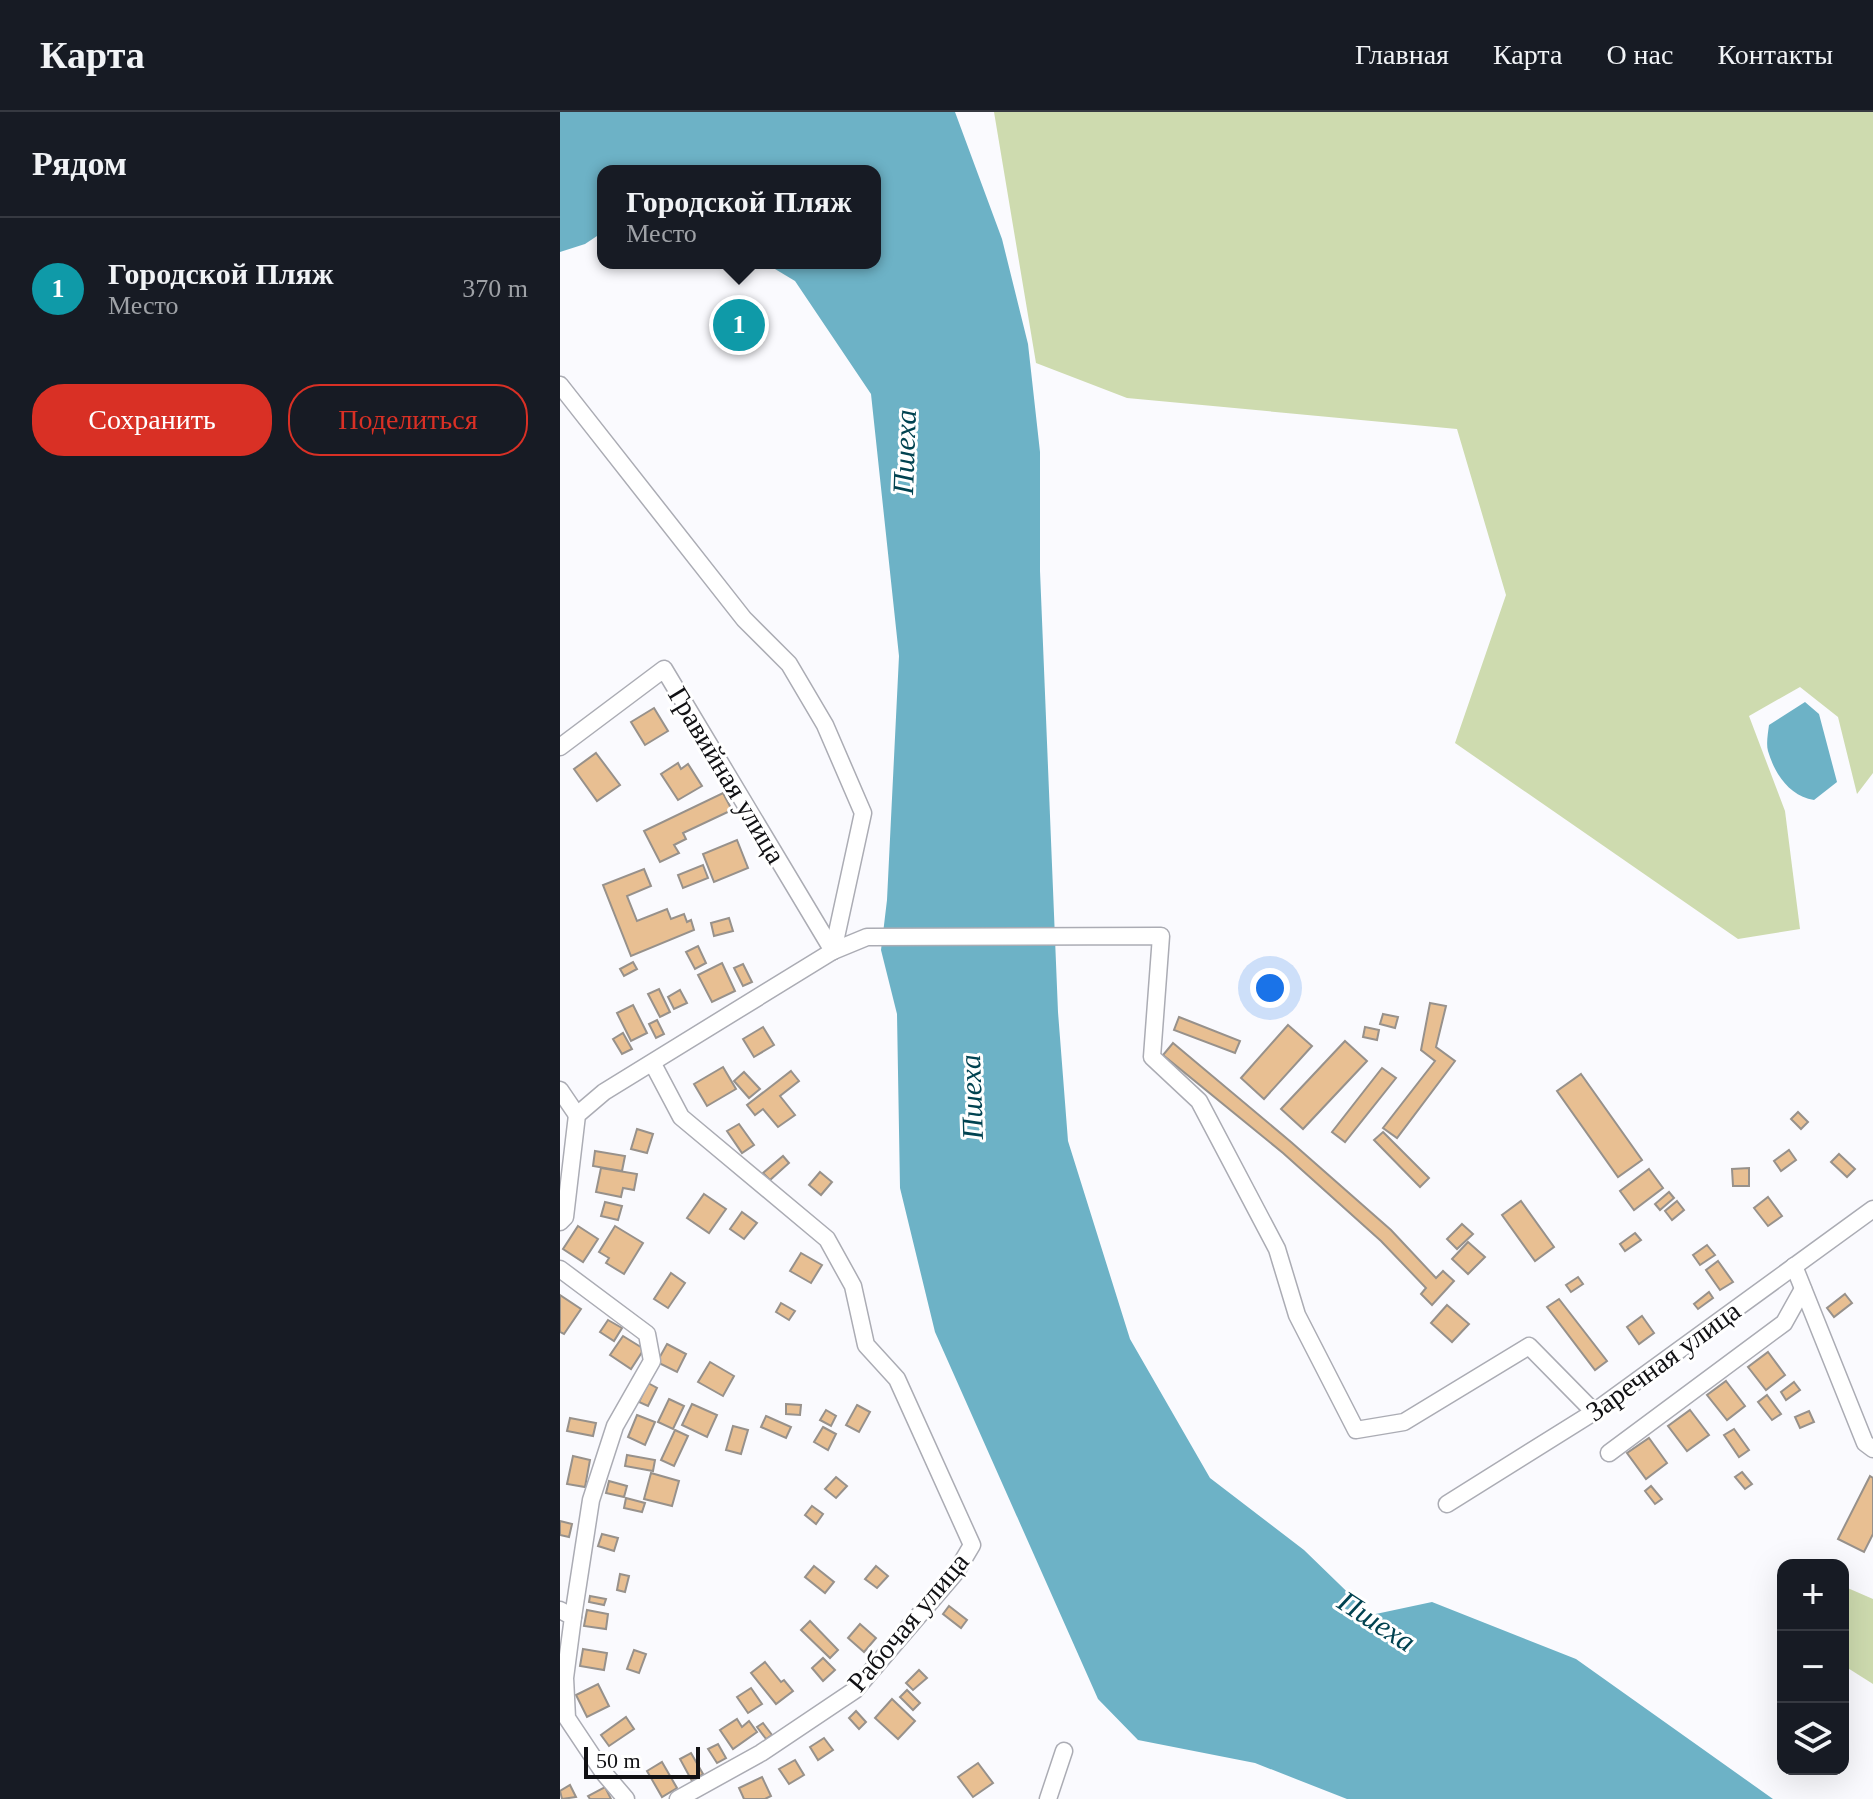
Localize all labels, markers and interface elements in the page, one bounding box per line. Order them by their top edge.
text: Карта [40,34,145,76]
text: Главная [1355,39,1449,70]
text: Карта [1493,39,1562,70]
text: О нас [1606,39,1673,70]
text: Контакты [1717,39,1833,70]
text: Рядом [32,145,127,182]
popup [597,165,881,269]
text: Городской Пляж [626,185,852,218]
text: Место [626,219,697,248]
text: Городской Пляж [108,257,334,290]
text: 1 [52,274,65,303]
text: 370 m [462,274,528,303]
text: Место [108,291,179,320]
pin: 1 [713,295,765,355]
button: Сохранить [32,384,272,456]
button: Поделиться [288,384,528,456]
water label: Пшеха [886,409,922,496]
street label: Гравийная улица [662,681,792,869]
your location [1250,968,1290,1008]
water label: Пшеха [953,1054,989,1141]
street label: Заречная улица [1580,1294,1746,1427]
street label: Рабочая улица [841,1546,975,1697]
map controls [1777,1559,1849,1775]
button: + [1777,1559,1849,1631]
water label: Пшеха [1331,1583,1422,1658]
button: − [1777,1631,1849,1703]
button: layers [1777,1703,1849,1775]
scale bar [584,1743,700,1779]
text: 50 m [596,1748,641,1773]

